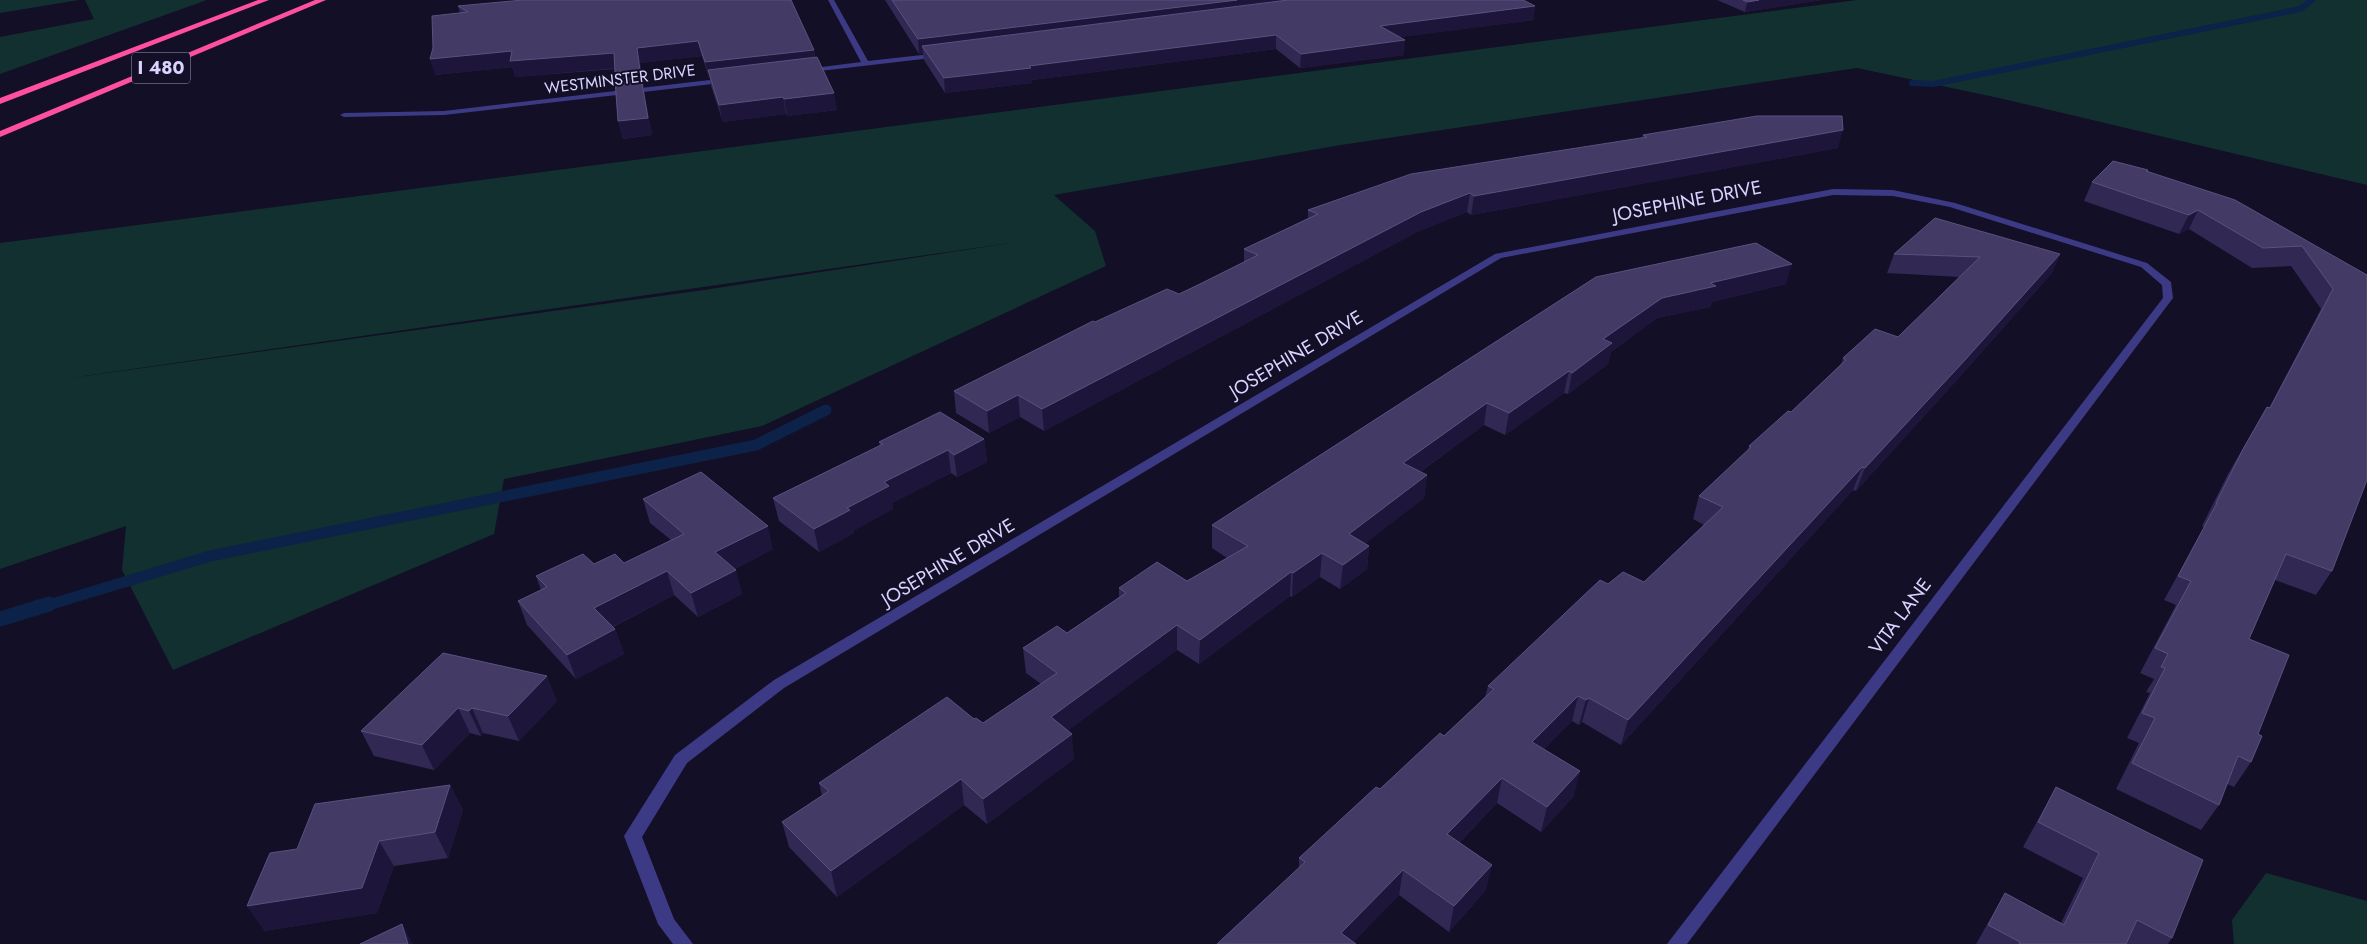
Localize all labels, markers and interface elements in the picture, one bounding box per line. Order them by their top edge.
road number: I 480 [132,52,190,84]
street label: WESTMINSTER DRIVE [543,58,697,100]
street label: JOSEPHINE DRIVE [1607,173,1764,229]
street label: JOSEPHINE DRIVE [1222,303,1368,406]
street label: JOSEPHINE DRIVE [874,511,1020,614]
street label: VITA LANE [1862,572,1938,660]

